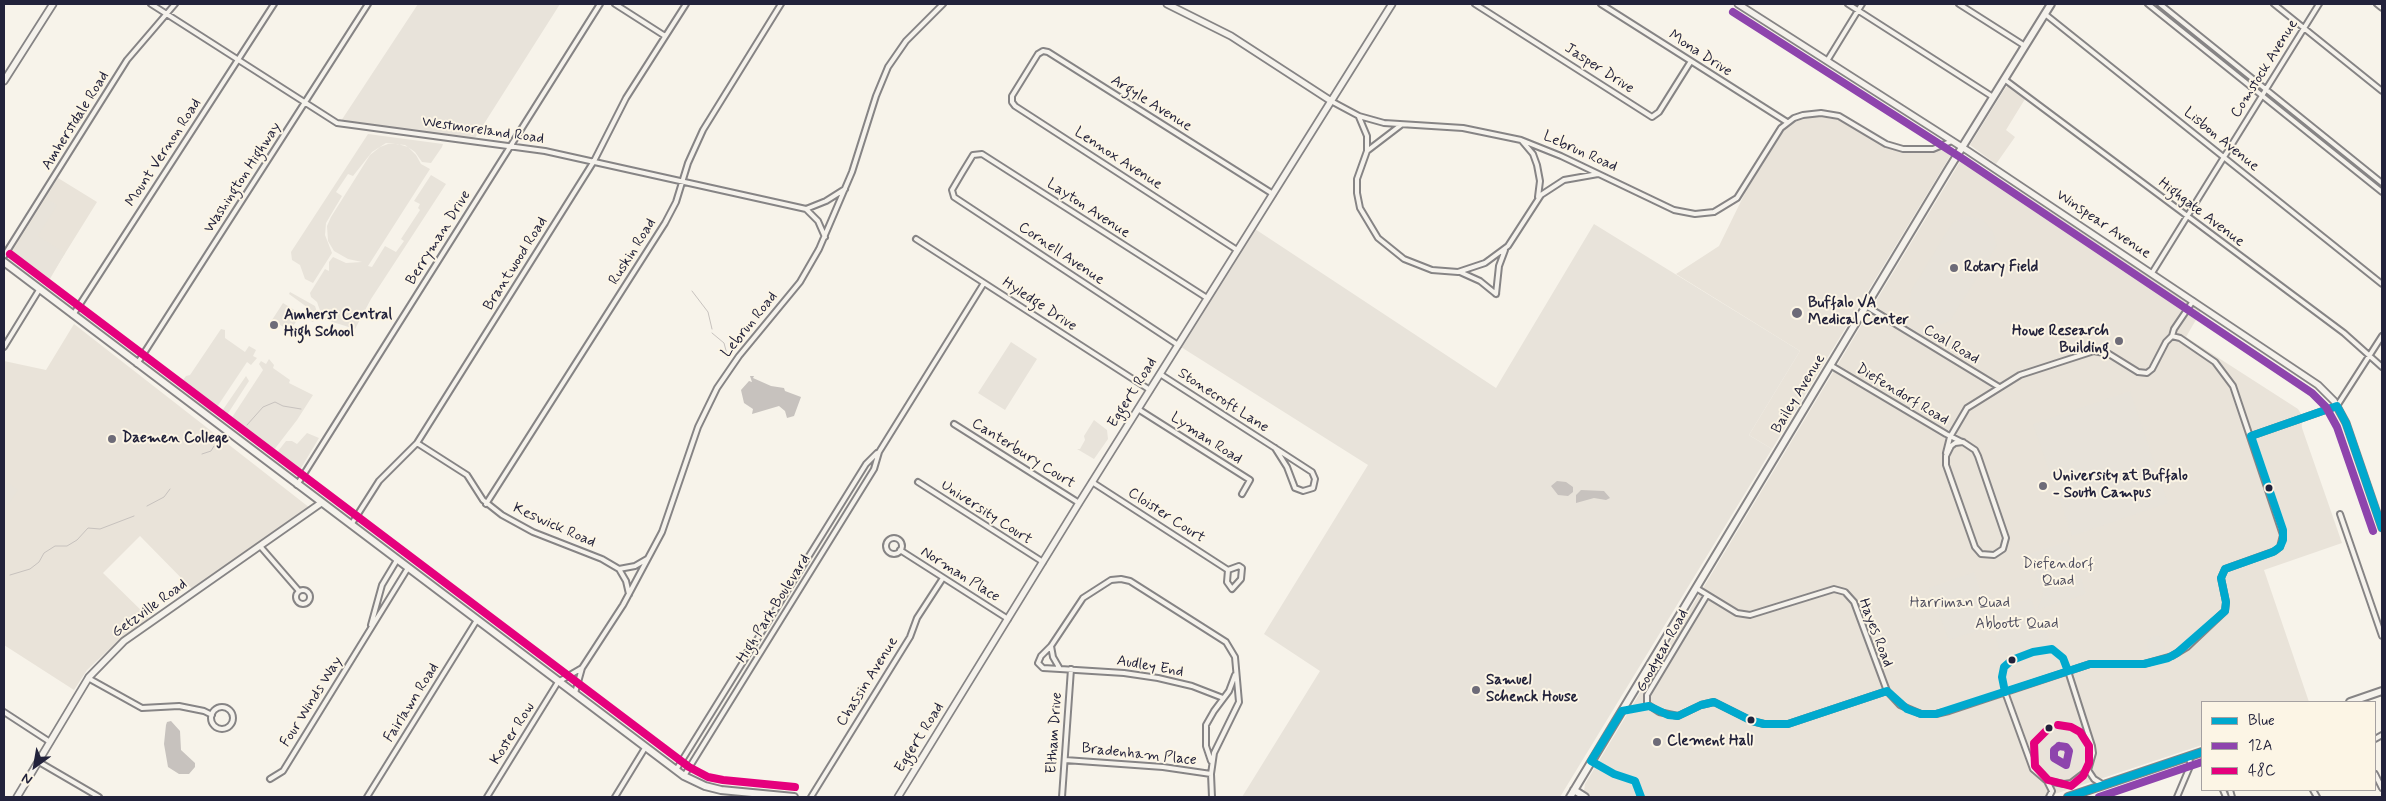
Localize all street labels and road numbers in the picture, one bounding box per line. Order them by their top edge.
street label: Comstock Avenue [2227,16,2303,122]
street label: Mona Drive [1665,27,1735,81]
street label: Jasper Drive [1561,40,1637,98]
street label: Amherstdale Road [38,68,114,174]
street label: Argyle Avenue [1107,72,1195,136]
street label: Mount Vernon Road [122,95,206,211]
street label: Lisbon Avenue [2180,104,2262,176]
street label: Westmoreland Road [421,114,545,148]
street label: Washington Highway [201,119,285,237]
street label: Lennox Avenue [1071,124,1165,194]
street label: Lebrun Road [1540,128,1620,176]
street label: Layton Avenue [1043,175,1133,243]
street label: Highgate Avenue [2154,175,2248,251]
street label: Berryman Drive [403,187,475,289]
street label: Winspear Avenue [2052,187,2154,263]
street label: Brantwood Road [480,214,552,314]
street label: Ruskin Road [605,215,661,289]
street label: Cornell Avenue [1015,219,1107,289]
street label: Hyledge Drive [998,274,1080,336]
street label: Lebrun Road [718,289,782,361]
street label: Coal Road [1920,321,1982,369]
street label: Bailey Avenue [1768,351,1830,437]
street label: Eggert Road [1104,355,1162,431]
street label: Diefendorf Road [1852,360,1952,430]
street label: Stonecroft Lane [1174,365,1272,437]
street label: Lyman Road [1167,409,1245,469]
street label: Canterbury Court [968,415,1078,493]
street label: University Court [937,477,1035,549]
street label: Cloister Court [1124,484,1208,548]
street label: Keswick Road [510,500,598,552]
street label: Norman Place [917,543,1003,607]
street label: High Park Boulevard [733,551,815,667]
street label: Getzville Road [109,576,191,642]
street label: Hayes Road [1854,596,1896,670]
street label: Goodyear Road [1633,606,1693,696]
street label: Chassin Avenue [833,634,903,730]
street label: Audley End [1115,652,1185,682]
street label: Four Winds Way [277,653,347,751]
street label: Fairlawn Road [381,660,443,746]
street label: Eltham Drive [1043,692,1067,774]
street label: Koster Row [487,700,539,768]
street label: Eggert Road [891,700,949,776]
street label: Bradenham Place [1081,740,1197,770]

